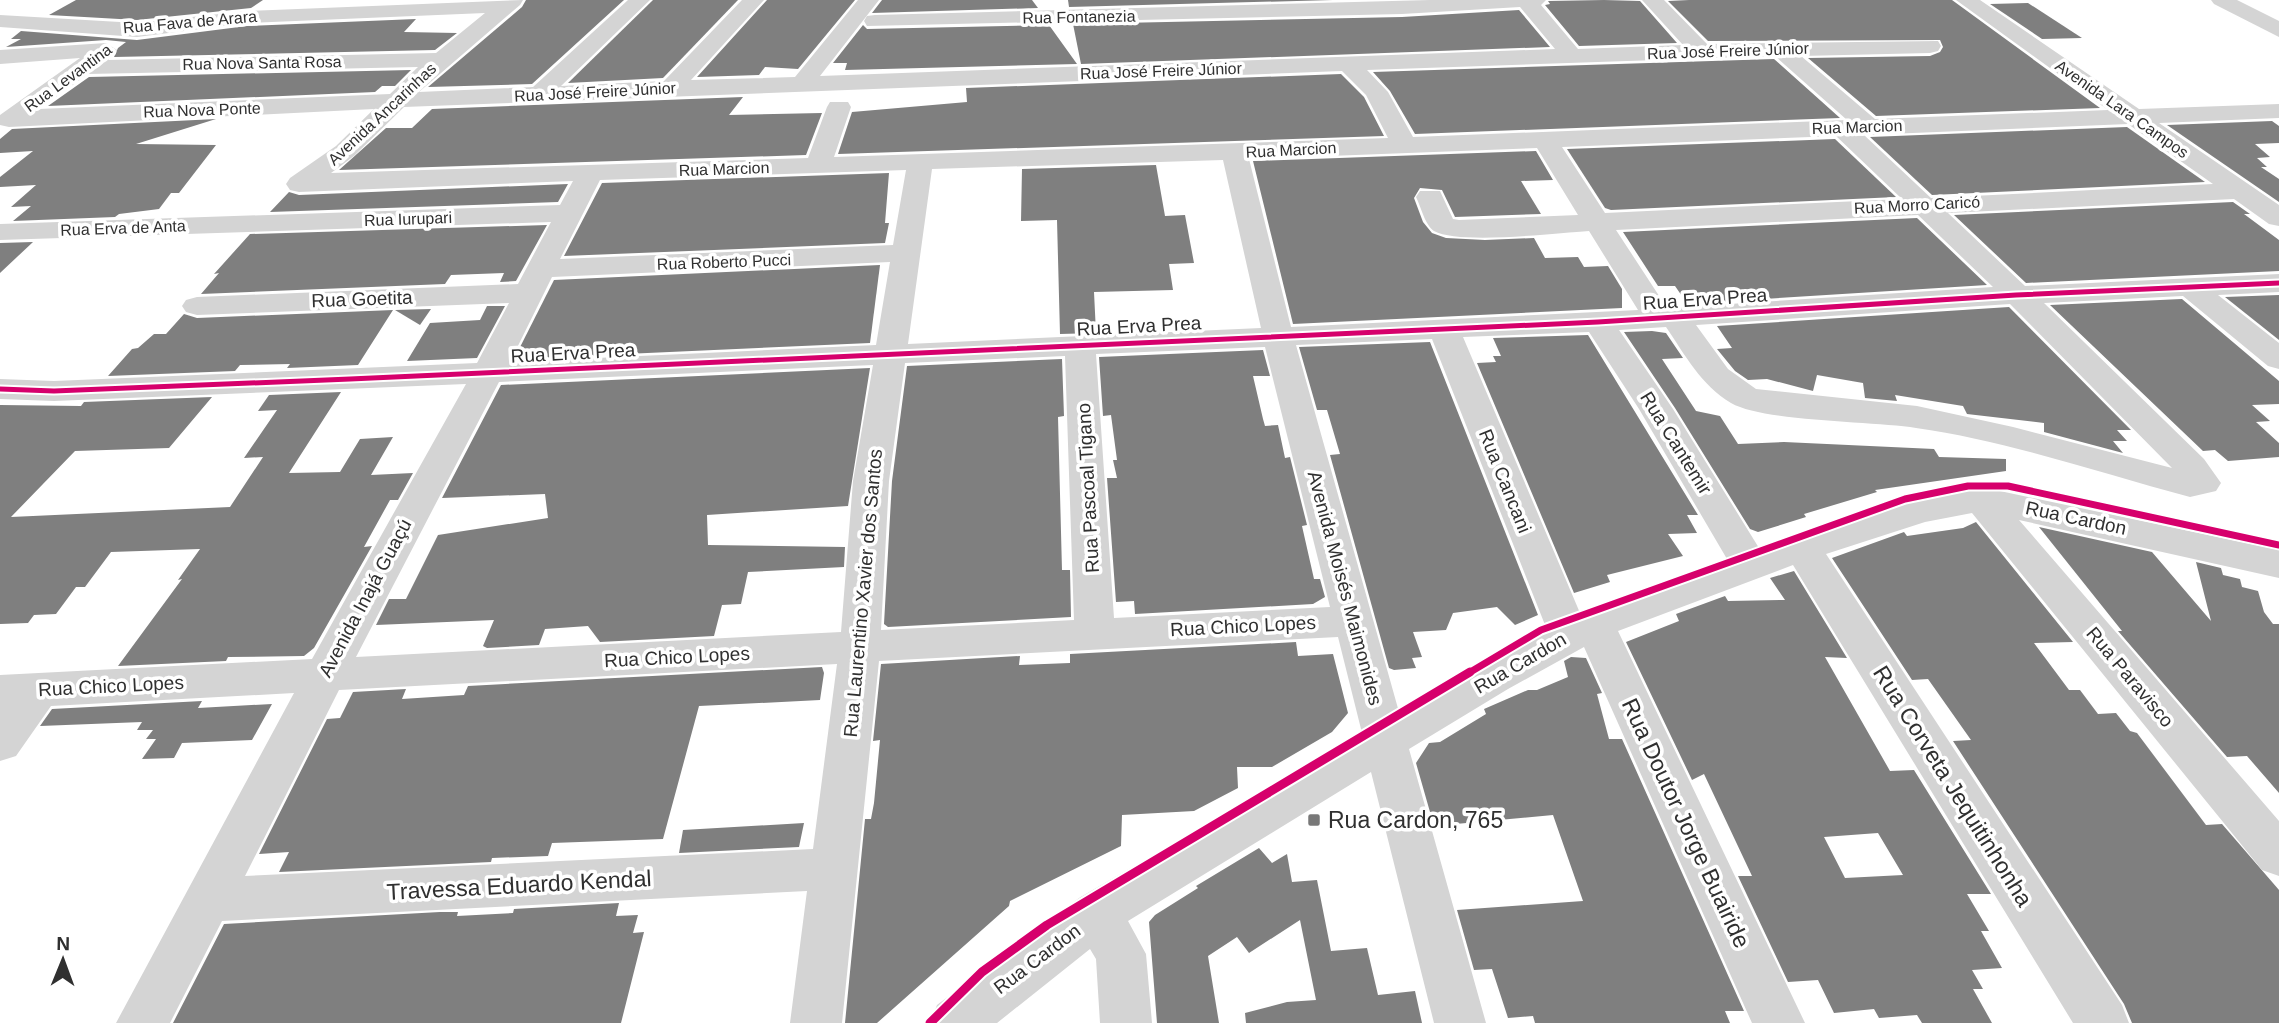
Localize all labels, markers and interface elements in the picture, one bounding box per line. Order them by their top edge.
street label: Rua Fava de Arara [122,8,258,36]
street label: Rua Fontanezia [1022,8,1136,26]
street label: Rua José Freire Júnior [1647,40,1810,62]
street label: Rua Levantina [21,41,115,115]
street label: Rua Nova Santa Rosa [182,53,342,73]
street label: Avenida Lara Campos [2052,57,2192,161]
street label: Avenida Ancarinhas [325,60,439,168]
street label: Rua José Freire Júnior [1080,60,1243,82]
street label: Rua José Freire Júnior [514,79,677,105]
street label: Rua Nova Ponte [143,99,261,121]
street label: Rua Marcion [1811,117,1903,137]
street label: Rua Marcion [1245,139,1337,161]
street label: Rua Marcion [678,159,770,179]
street label: Rua Morro Caricó [1854,193,1981,217]
street label: Rua Iurupari [364,209,452,229]
street label: Rua Erva de Anta [60,217,186,239]
street label: Rua Roberto Pucci [657,251,791,273]
street label: Rua Erva Prea [1642,284,1768,314]
street label: Rua Goetita [311,287,413,311]
street label: Rua Erva Prea [1076,312,1202,340]
street label: Rua Erva Prea [510,339,636,367]
street label: Rua Cantemir [1636,388,1716,499]
street label: Rua Pascoal Tigano [1073,403,1103,573]
street label: Rua Cancani [1475,426,1535,536]
street label: Rua Laurentino Xavier dos Santos [840,448,886,738]
street label: Avenida Moisés Maimonides [1304,469,1386,707]
street label: Rua Cardon [2024,497,2128,539]
street label: Avenida Inajá Guaçú [314,515,416,681]
street label: Rua Chico Lopes [1170,612,1316,640]
street label: Rua Paravisco [2082,623,2178,731]
street label: Rua Cardon [1470,628,1570,698]
street label: Rua Chico Lopes [604,643,750,671]
street label: Rua Corveta Jequitinhonha [1868,661,2038,911]
street label: Rua Chico Lopes [38,672,184,700]
street label: Rua Doutor Jorge Buairide [1617,694,1755,952]
place label: Rua Cardon, 765 [1328,807,1503,833]
marker: Rua Cardon, 765 [1306,812,1322,828]
street label: Travessa Eduardo Kendal [386,865,652,905]
street label: Rua Cardon [990,920,1084,998]
north arrow [28,925,98,995]
text: N [56,933,70,954]

